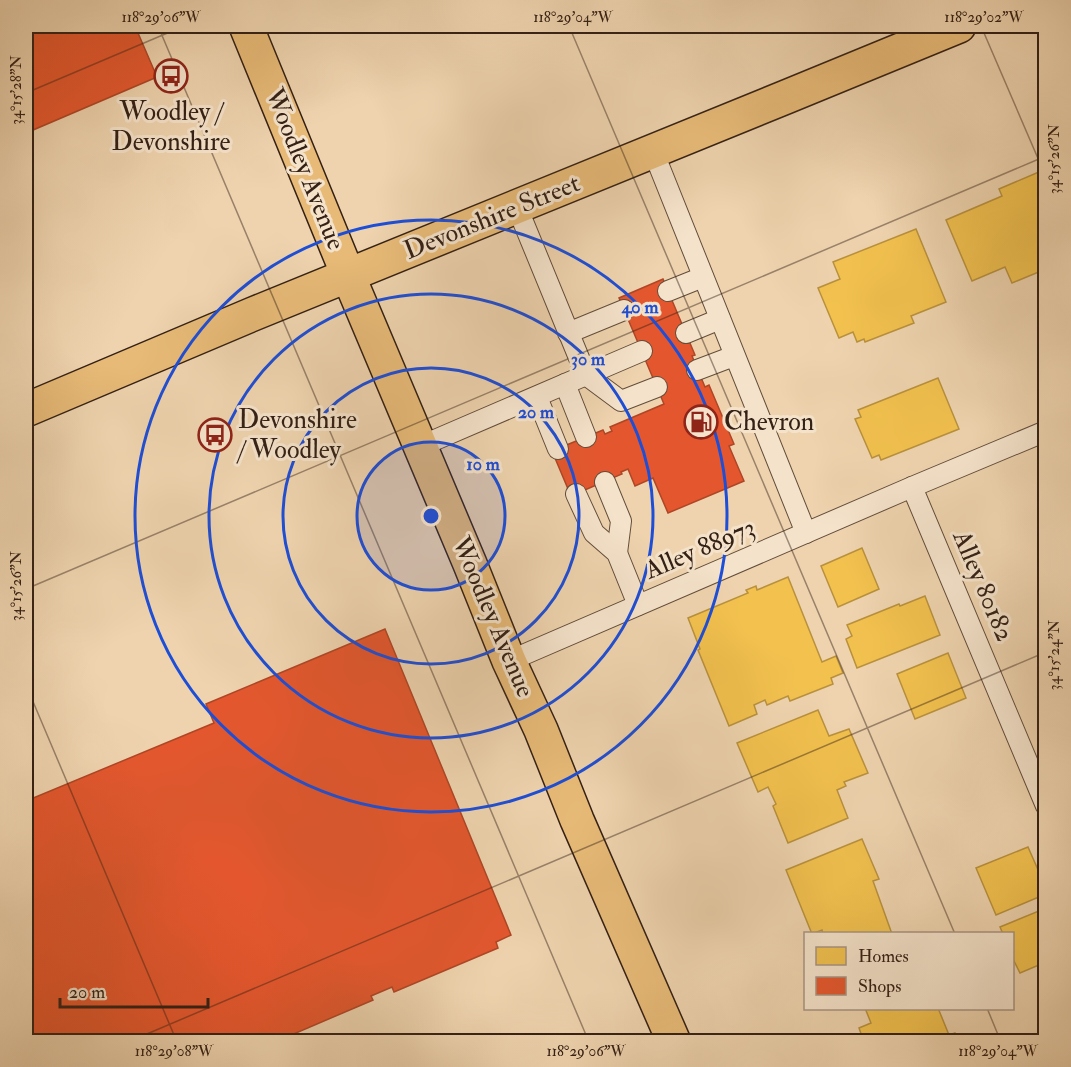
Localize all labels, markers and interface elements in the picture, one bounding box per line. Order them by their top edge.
text: 118°29'06"W [121,8,201,27]
text: 118°29'04"W [533,8,614,27]
text: 118°29'02"W [944,8,1024,27]
text: 34°15'28"N [7,55,26,125]
bus stop icon: Woodley / Devonshire [153,58,189,94]
street label: Woodley Avenue [258,83,352,255]
place label: Woodley / Devonshire [112,96,231,158]
text: 34°15'26"N [1045,123,1064,194]
street label: Devonshire Street [399,167,585,267]
text: 40 m [621,296,659,319]
text: 30 m [571,348,606,371]
text: 20 m [518,401,555,424]
place label: Devonshire / Woodley [236,404,357,466]
fuel station icon: Chevron [683,404,719,440]
place label: Chevron [724,406,814,438]
bus stop icon: Devonshire / Woodley [197,417,233,453]
text: 10 m [466,453,501,476]
centre of rings [421,506,441,526]
street label: Alley 88973 [639,511,760,587]
street label: Alley 80182 [945,525,1021,646]
street label: Woodley Avenue [444,531,541,702]
text: 34°15'26"N [7,550,26,621]
text: 34°15'24"N [1045,619,1064,690]
legend [804,932,1014,1010]
text: Homes [858,945,909,968]
scale bar [60,971,208,1009]
text: Shops [858,975,901,998]
text: 20 m [69,981,105,1004]
text: 118°29'08"W [135,1042,214,1061]
text: 118°29'06"W [546,1042,626,1061]
text: 118°29'04"W [958,1042,1039,1061]

